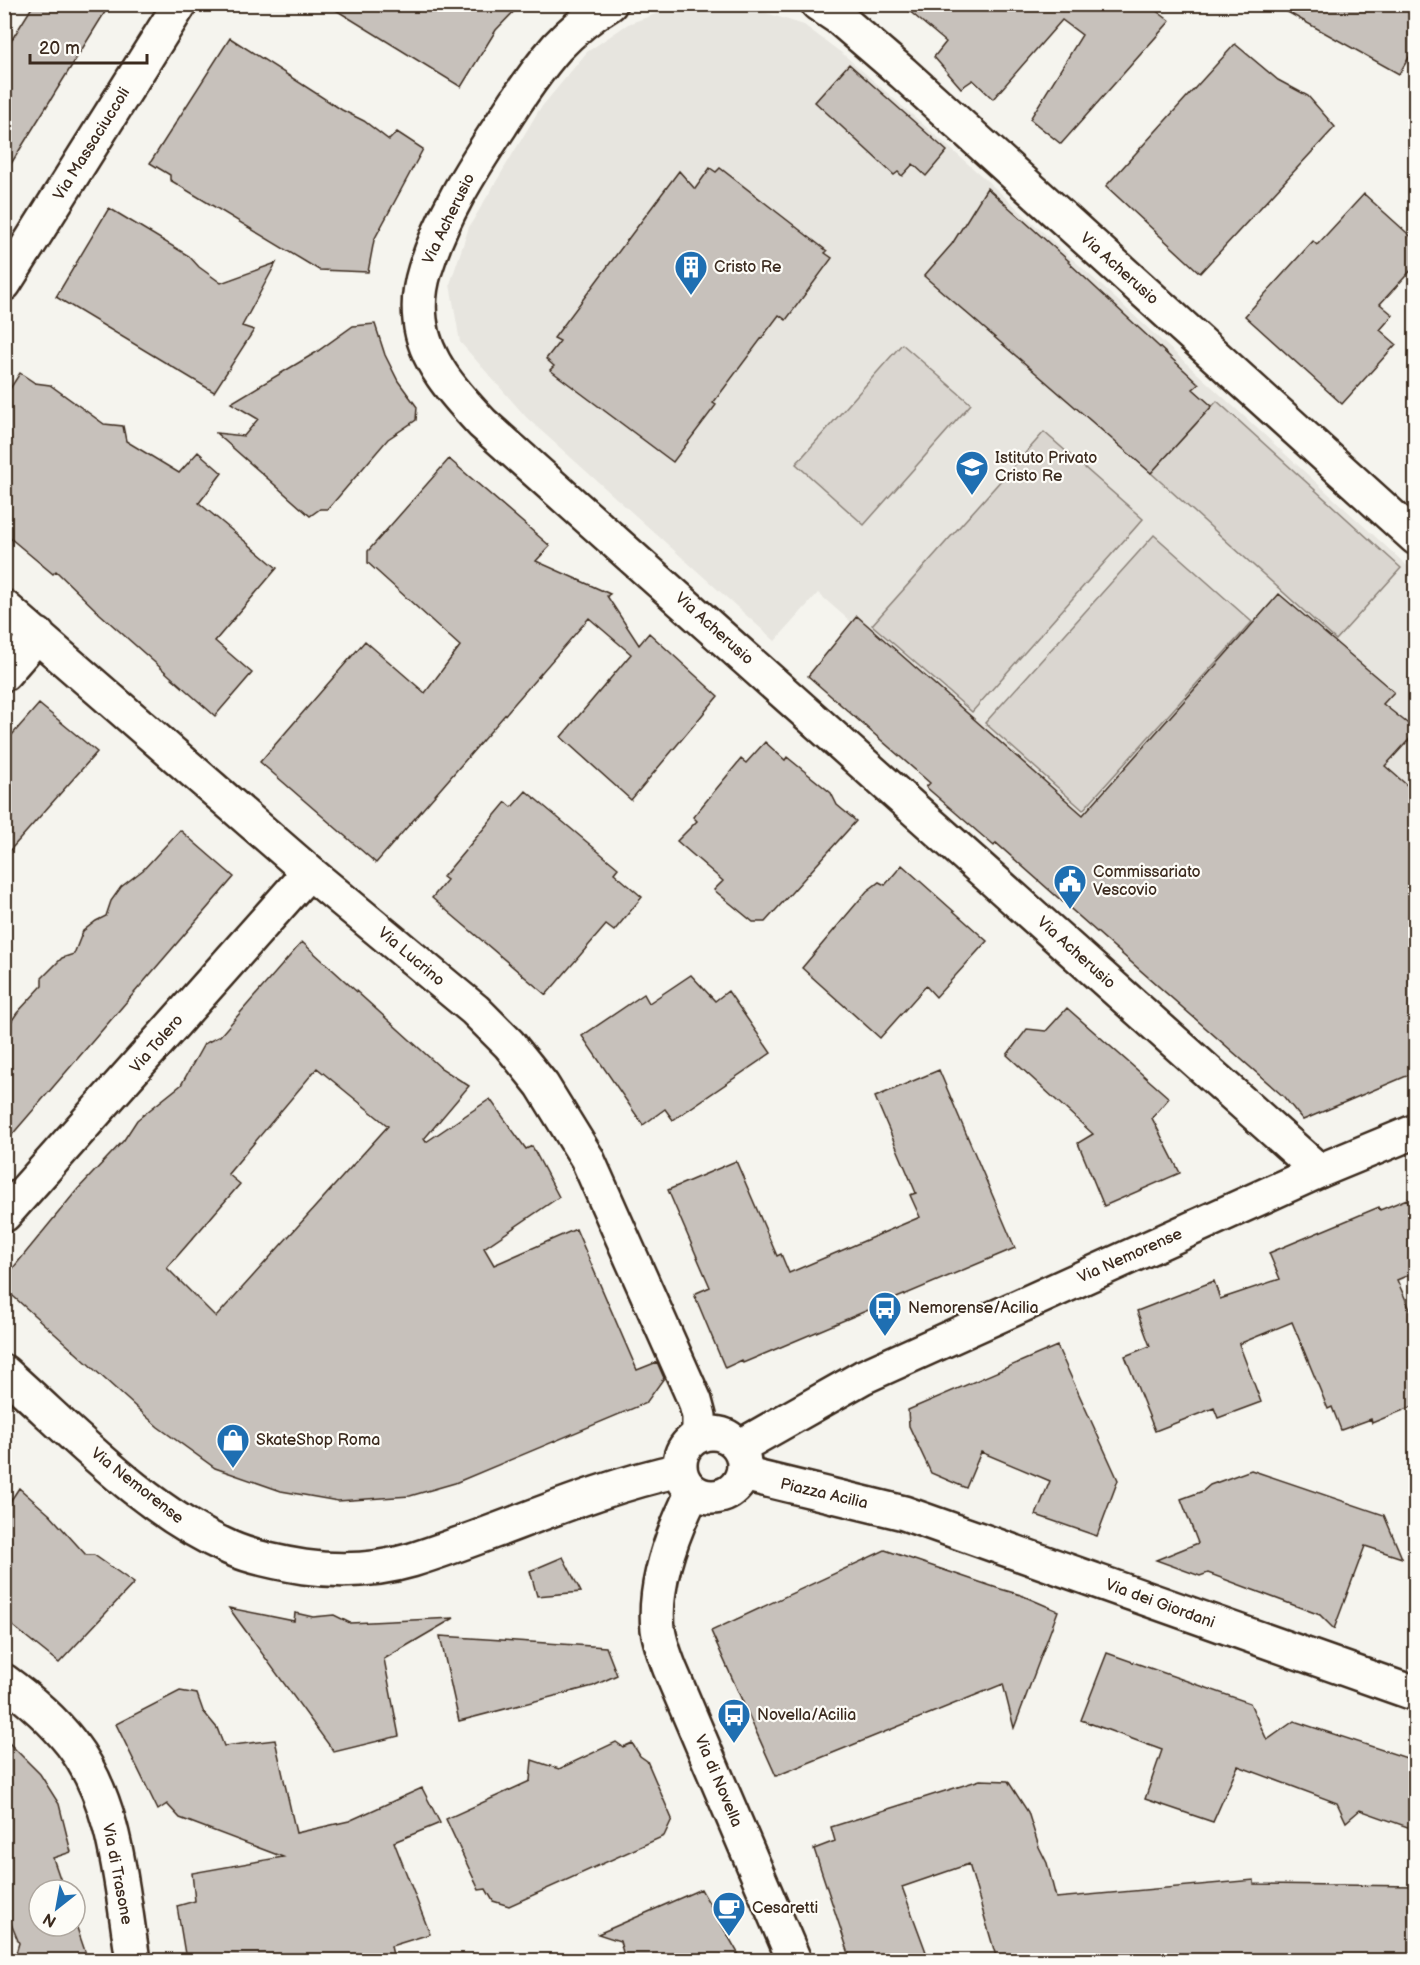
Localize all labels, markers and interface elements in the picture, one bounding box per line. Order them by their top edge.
scale bar [30,27,147,65]
text: 20 m [39,38,80,59]
street label: Via Massaciuccoli [50,84,134,204]
street label: Via Acherusio [419,170,479,268]
street label: Via Acherusio [1076,229,1162,309]
building icon: Cristo Re [673,249,709,296]
place label: Cristo Re [714,258,782,277]
school or university icon: Istituto Privato Cristo Re [954,449,990,496]
place label: Istituto Privato Cristo Re [995,449,1097,486]
street label: Via Acherusio [671,589,757,669]
public building icon: Commissariato Vescovio [1052,863,1088,910]
place label: Commissariato Vescovio [1093,863,1201,900]
street label: Via Acherusio [1033,913,1119,993]
street label: Via Lucrino [374,924,448,990]
street label: Via Tolero [127,1011,187,1077]
street label: Via Nemorense [1075,1224,1186,1288]
bus stop icon: Nemorense/Acilia [867,1290,903,1337]
place label: Nemorense/Acilia [908,1299,1039,1318]
shop icon: SkateShop Roma [215,1422,251,1469]
place label: SkateShop Roma [256,1431,380,1450]
street label: Via Nemorense [87,1444,187,1528]
street label: Piazza Acilia [778,1475,870,1513]
street label: Via dei Giordani [1103,1575,1217,1633]
bus stop icon: Novella/Acilia [716,1697,752,1744]
place label: Novella/Acilia [757,1706,856,1725]
street label: Via di Novella [690,1732,746,1830]
street label: Via di Trasone [98,1822,136,1927]
north arrow [27,1878,87,1938]
cafe icon: Cesaretti [711,1890,747,1937]
place label: Cesaretti [752,1899,818,1918]
text: N [40,1908,60,1931]

